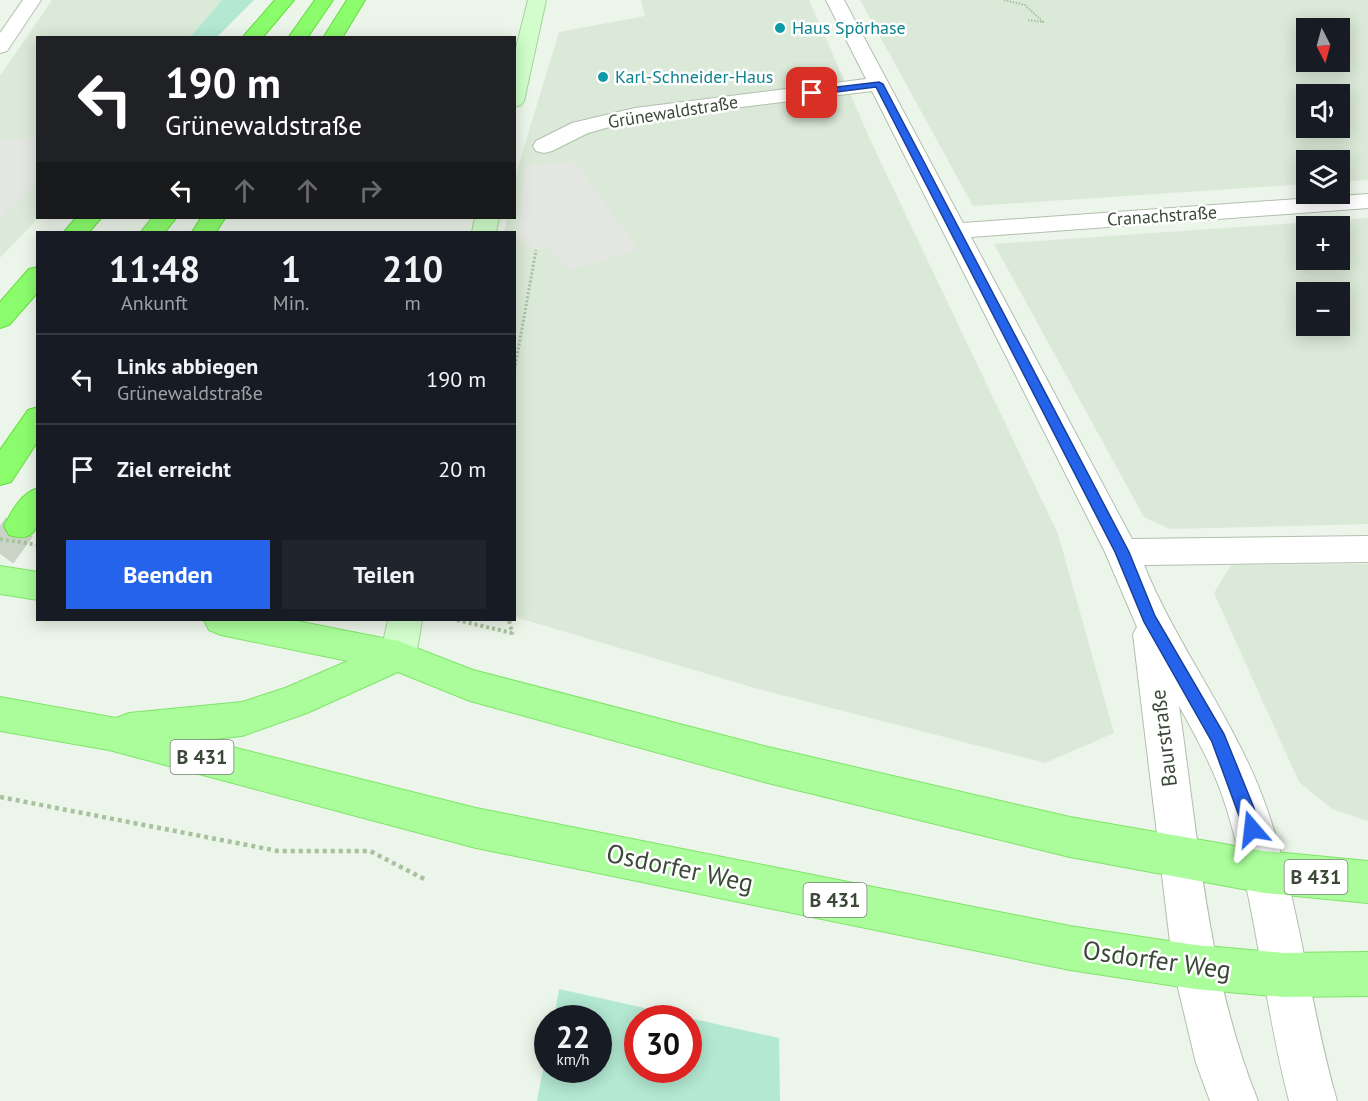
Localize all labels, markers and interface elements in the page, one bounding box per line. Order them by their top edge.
place label: Haus Spörhase [792,16,906,39]
north arrow [1296,18,1350,72]
map controls [1296,18,1350,336]
marker: Haus Spörhase [773,21,787,35]
text: 190 m [165,55,281,110]
icon: left [66,60,144,138]
place label: Karl-Schneider-Haus [615,65,773,88]
pin [786,67,837,118]
marker: Karl-Schneider-Haus [596,70,610,84]
icon: arrive [795,76,828,109]
button: sound [1296,84,1350,138]
street label: Grünewaldstraße [606,90,740,133]
text: Grünewaldstraße [165,108,362,142]
button: layers [1296,150,1350,204]
icon: left [165,174,198,207]
icon: ahead [228,174,261,207]
icon: ahead [291,174,324,207]
icon: right [354,174,387,207]
street label: Cranachstraße [1106,200,1218,231]
button: + [1296,216,1350,270]
text: 11:48 [109,245,200,292]
text: 1 [281,245,301,292]
text: 210 [382,245,443,292]
button: − [1296,282,1350,336]
text: Ankunft [121,290,188,316]
text: Min. [273,290,309,316]
text: m [405,290,421,316]
text: Links abbiegen [117,352,258,380]
icon: left [66,363,99,396]
text: 190 m [426,365,486,393]
text: Grünewaldstraße [117,380,263,406]
icon: arrive [66,453,99,486]
text: Ziel erreicht [117,455,231,483]
text: 20 m [438,455,486,483]
button: Beenden [66,540,270,609]
button: Teilen [282,540,486,609]
street label: Baurstraße [1144,688,1183,788]
road number: B 431 [170,740,234,774]
position arrow [1220,797,1284,861]
street label: Osdorfer Weg [604,836,757,899]
road number: B 431 [1284,860,1348,894]
road number: B 431 [804,883,866,917]
street label: Osdorfer Weg [1081,933,1233,986]
speed limit sign: 30 [624,1005,702,1083]
text: 22 [556,1017,590,1056]
text: km/h [557,1050,589,1069]

